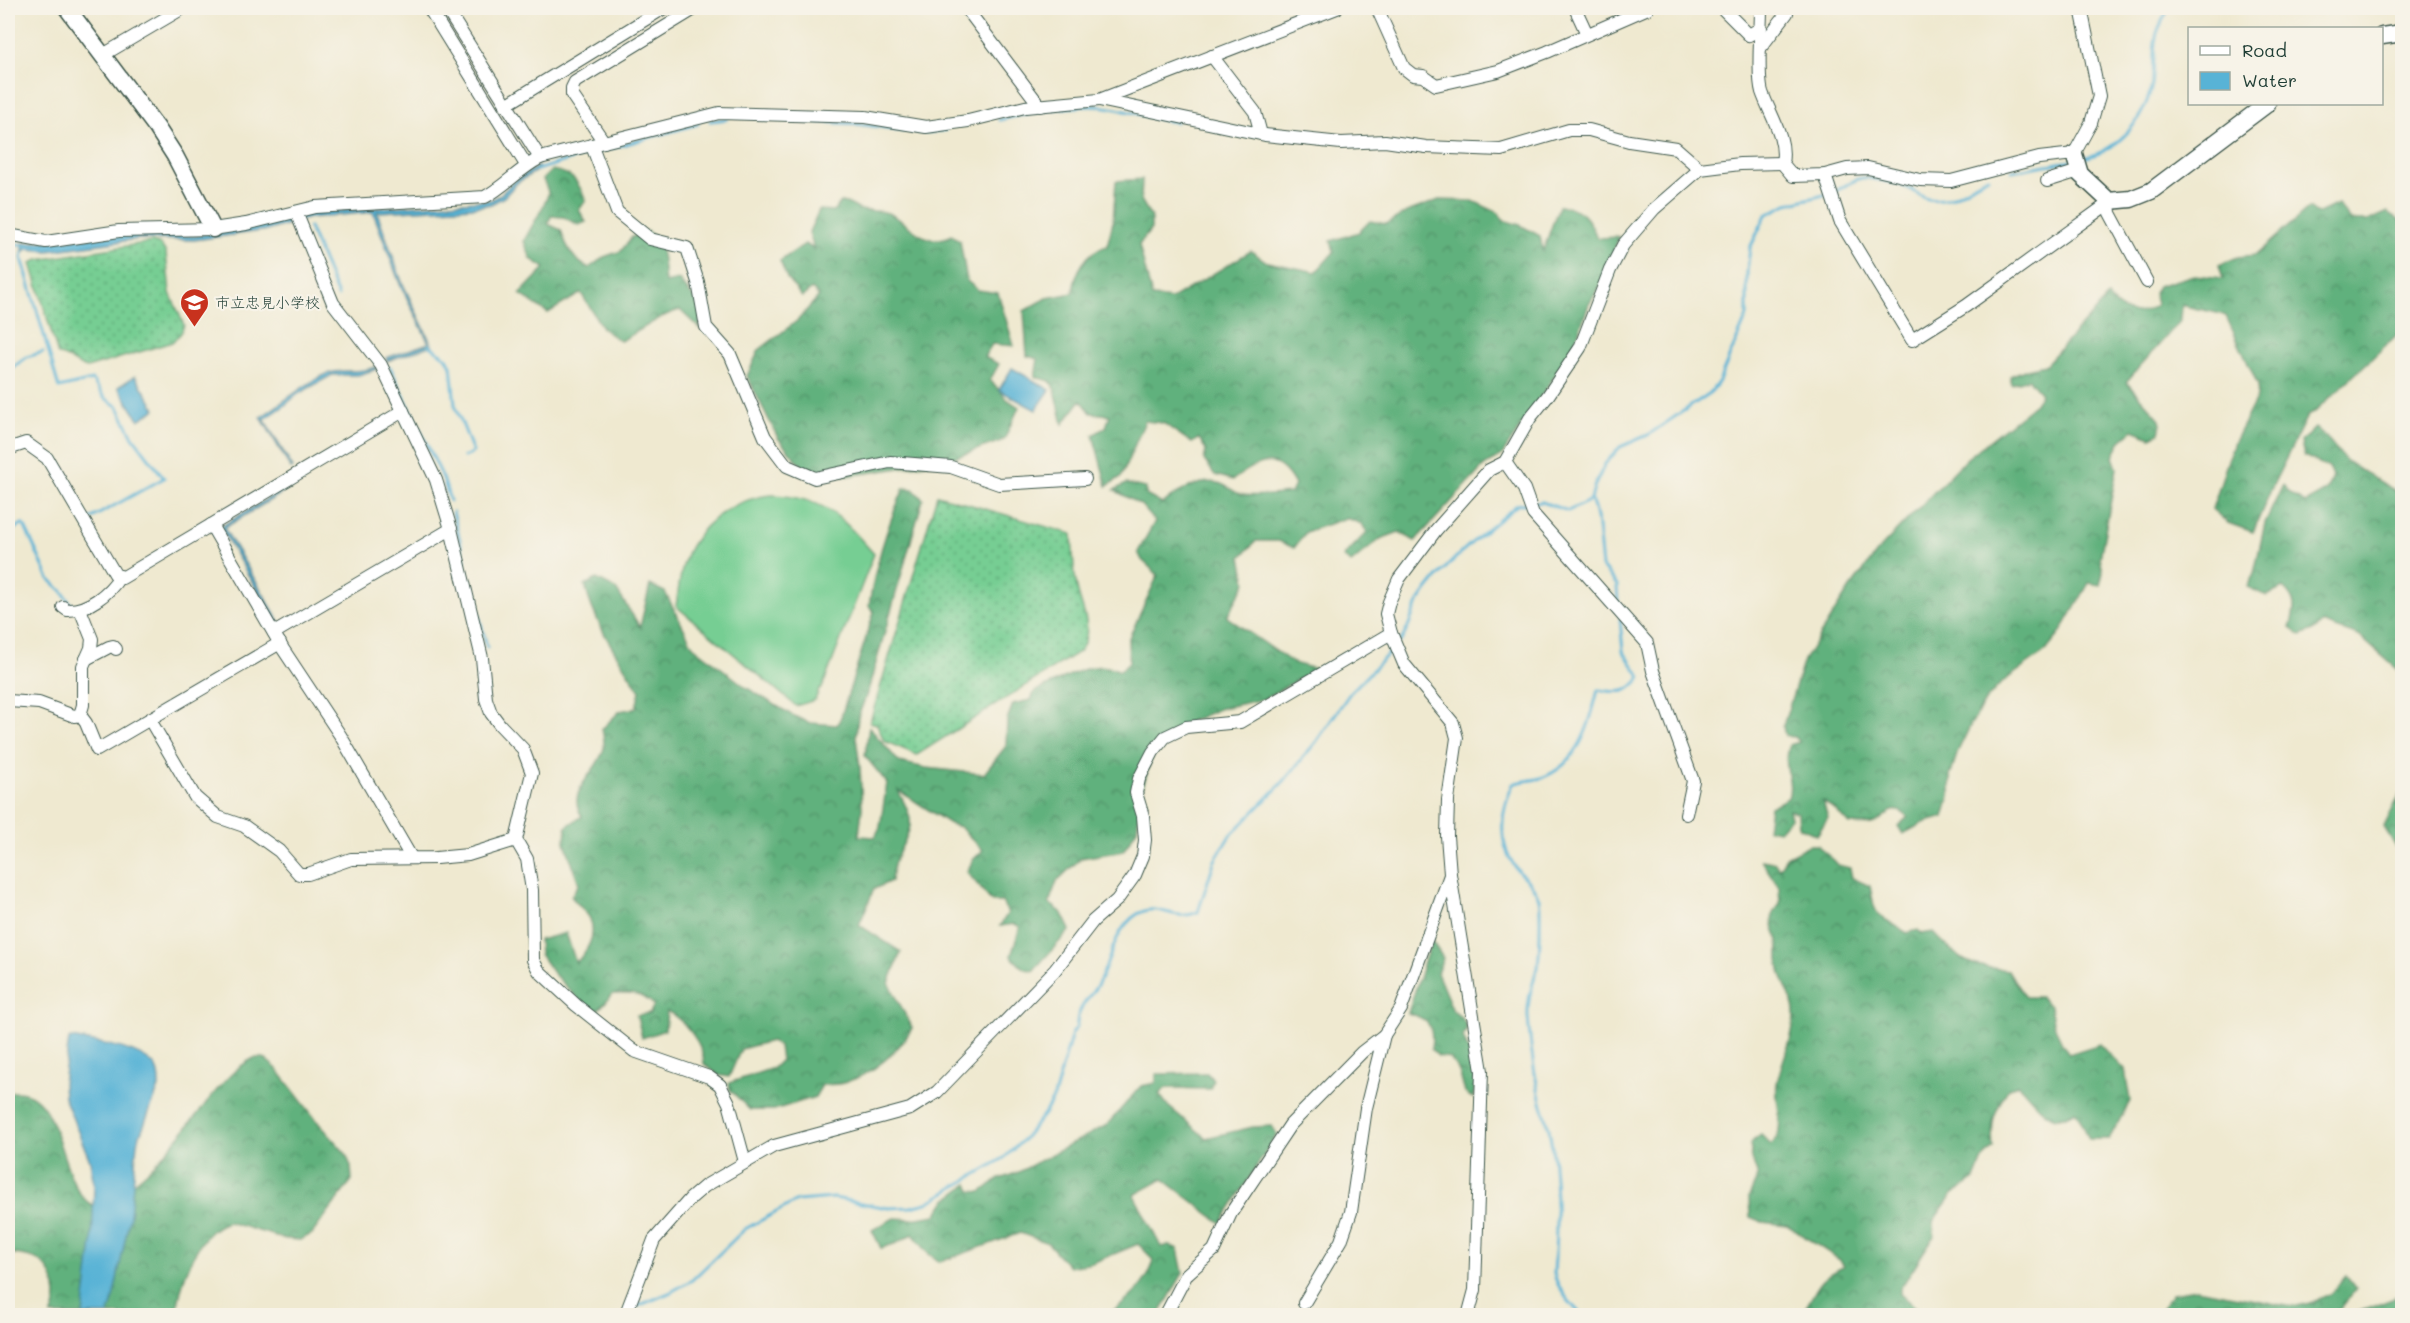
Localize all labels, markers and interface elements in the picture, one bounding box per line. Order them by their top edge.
legend [2188,27,2383,105]
text: Road [2242,38,2287,62]
text: Water [2242,68,2297,92]
school or university icon: 市立忠見小学校 [178,286,210,328]
place label: 市立忠見小学校 [215,292,320,312]

